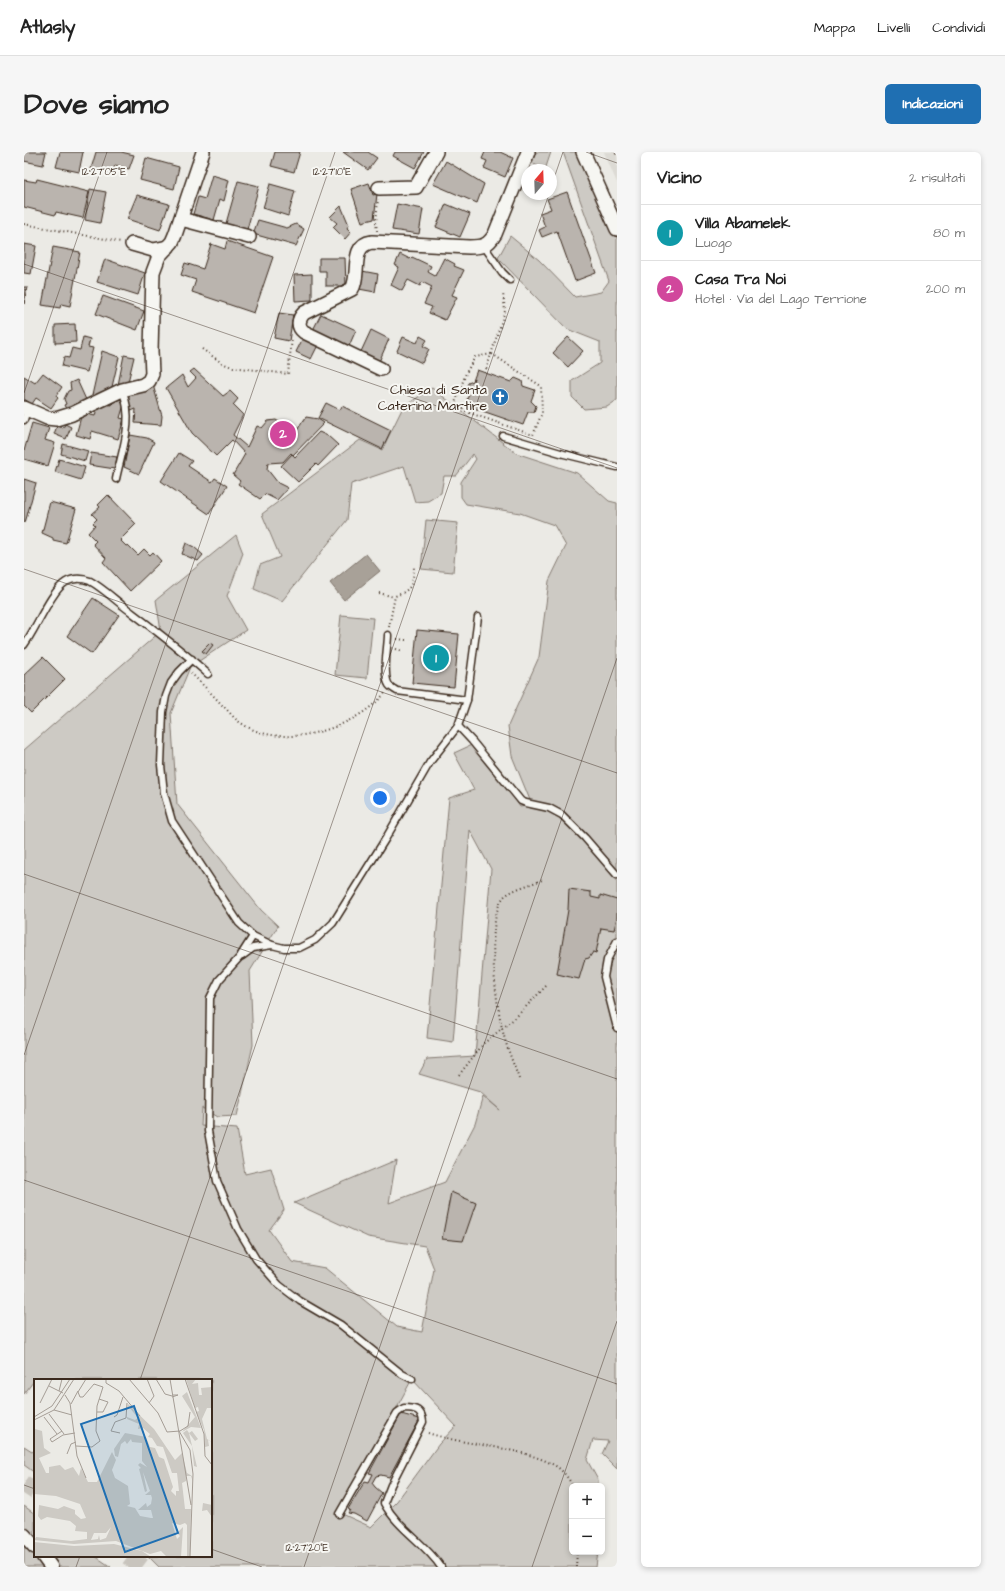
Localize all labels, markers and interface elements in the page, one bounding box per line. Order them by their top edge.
text: Atlasly [20,14,75,41]
text: Mappa [814,18,855,38]
text: Livelli [877,18,910,38]
text: Condividi [932,18,985,38]
button: Indicazioni [885,84,981,124]
text: Dove siamo [24,85,169,124]
north arrow [521,164,557,200]
text: 12°27'05"E [82,165,126,179]
text: 12°27'10"E [313,165,351,179]
text: Vicino [657,166,702,190]
text: 2 risultati [909,169,965,187]
text: Villa Abamelek [695,213,790,234]
text: 1 [669,224,671,242]
text: 80 m [933,224,965,242]
text: Luogo [695,234,732,252]
text: Casa Tra Noi [695,269,786,290]
text: 2 [666,280,674,298]
text: 200 m [926,280,965,298]
text: Hotel · Via del Lago Terrione [695,290,867,308]
place label: Chiesa di Santa Caterina Martire [378,380,487,416]
church icon: Chiesa di Santa Caterina Martire [490,387,510,407]
pin: 2 [270,419,296,449]
pin: 1 [423,643,449,673]
your location [370,788,390,808]
inset map [34,1379,212,1557]
map controls [569,1483,605,1555]
button: + [569,1483,605,1519]
button: − [569,1519,605,1555]
text: 12°27'20"E [285,1541,329,1555]

